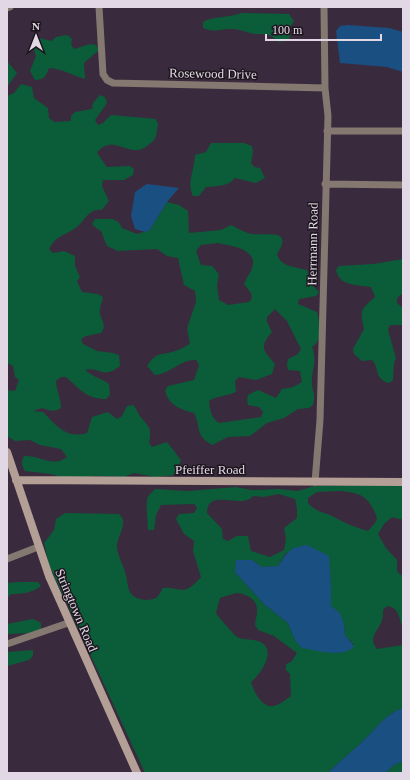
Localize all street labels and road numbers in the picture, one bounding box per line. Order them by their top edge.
street label: Rosewood Drive [169,65,257,82]
street label: Herrmann Road [304,202,321,286]
street label: Pfeiffer Road [175,462,246,477]
street label: Stringtown Road [52,567,101,654]

